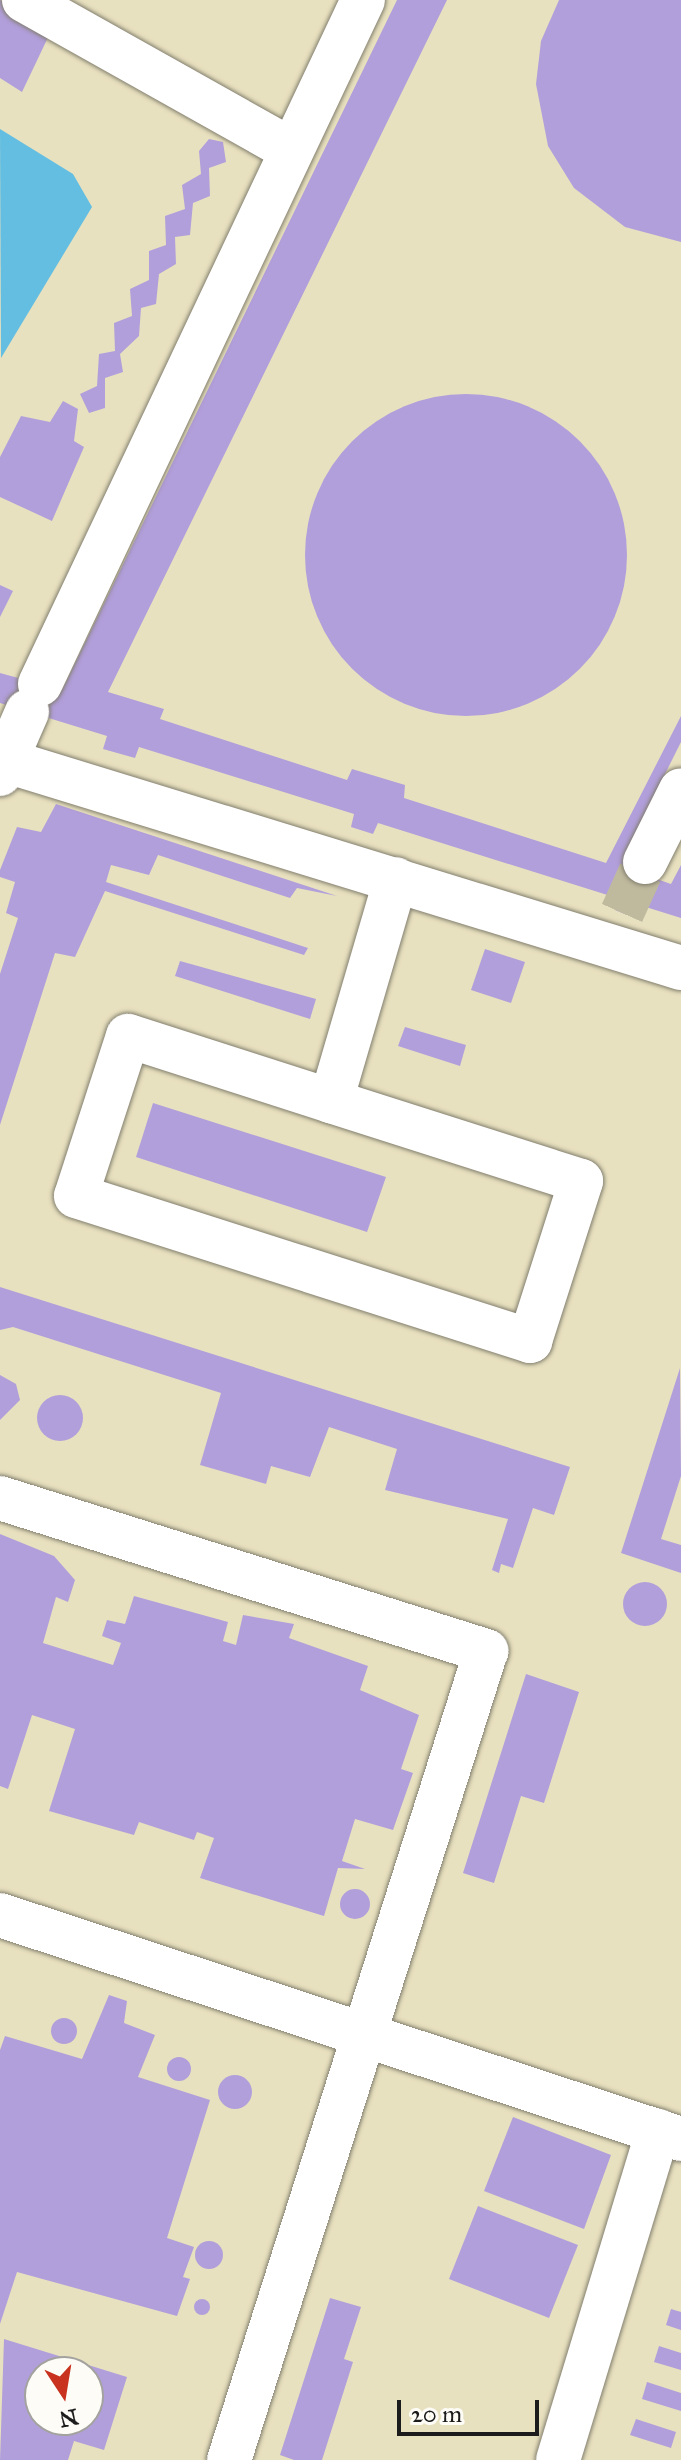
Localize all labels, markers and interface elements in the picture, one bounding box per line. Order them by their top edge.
north arrow [24,2356,104,2436]
scale bar [401,2384,543,2434]
text: 20 m [411,2399,462,2429]
text: N [57,2403,81,2433]

